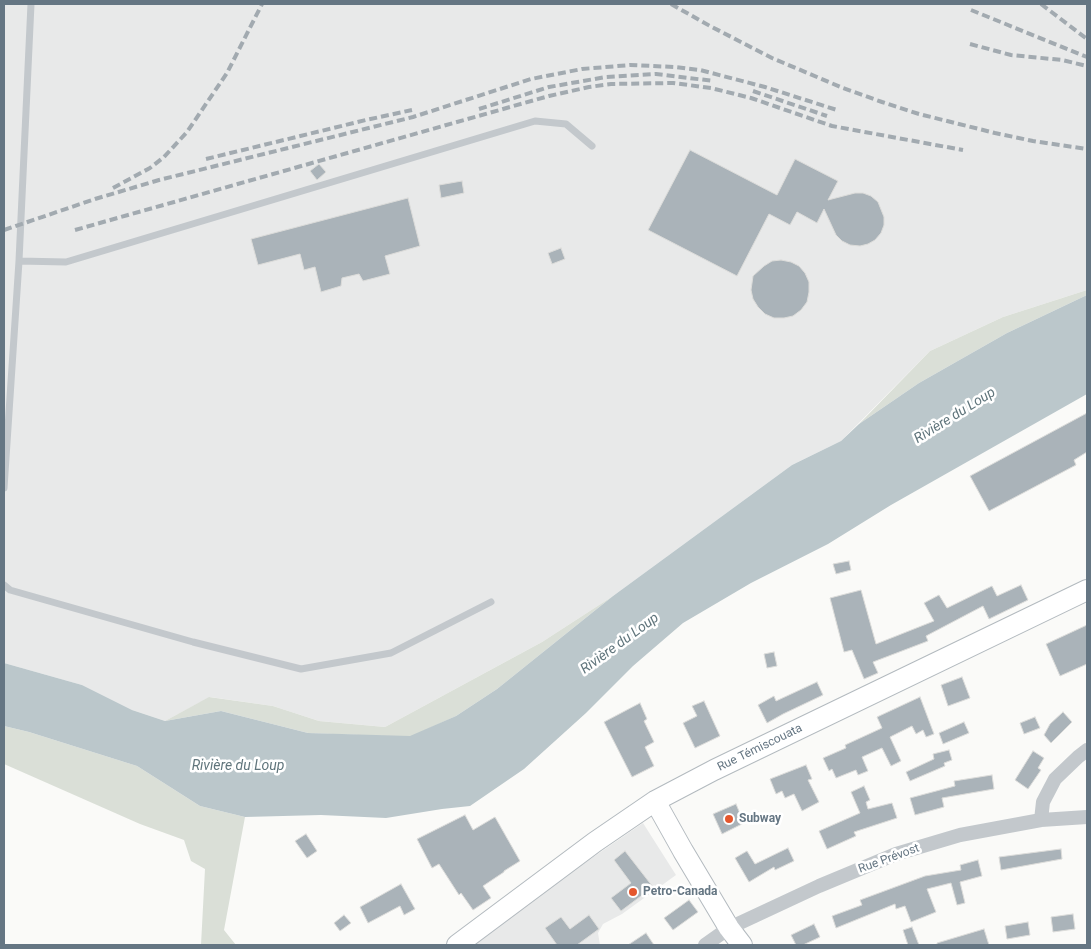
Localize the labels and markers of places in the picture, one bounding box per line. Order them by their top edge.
place label: Subway [739,812,781,826]
marker: Subway [723,813,735,825]
place label: Petro-Canada [643,885,718,899]
marker: Petro-Canada [627,886,639,898]

